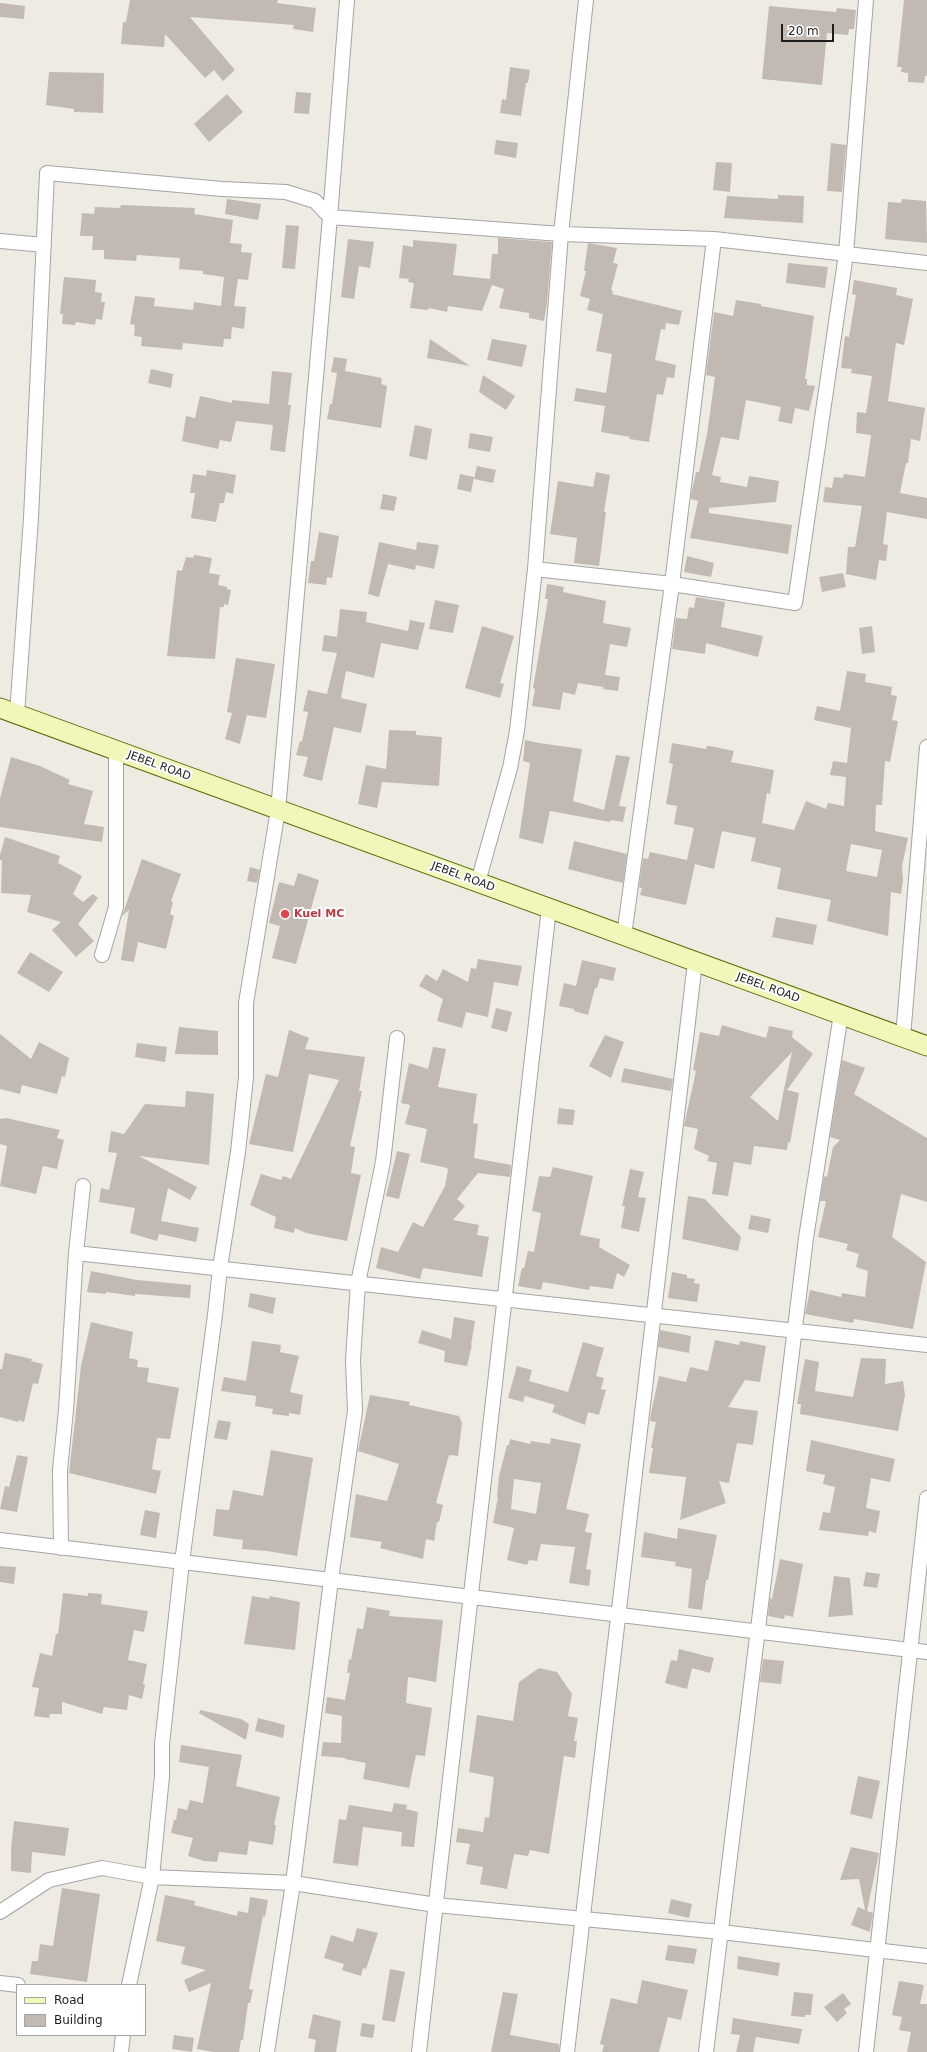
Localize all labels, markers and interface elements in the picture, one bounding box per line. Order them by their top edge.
scale bar [783,16,836,42]
text: 20 m [788,24,819,38]
street label: JEBEL ROAD [126,748,192,784]
street label: JEBEL ROAD [430,859,496,895]
place label: Kuel MC [294,907,344,921]
marker: Kuel MC [279,908,291,920]
street label: JEBEL ROAD [735,970,801,1006]
legend [16,1984,146,2036]
text: Road [54,1993,84,2007]
text: Building [54,2013,103,2027]

